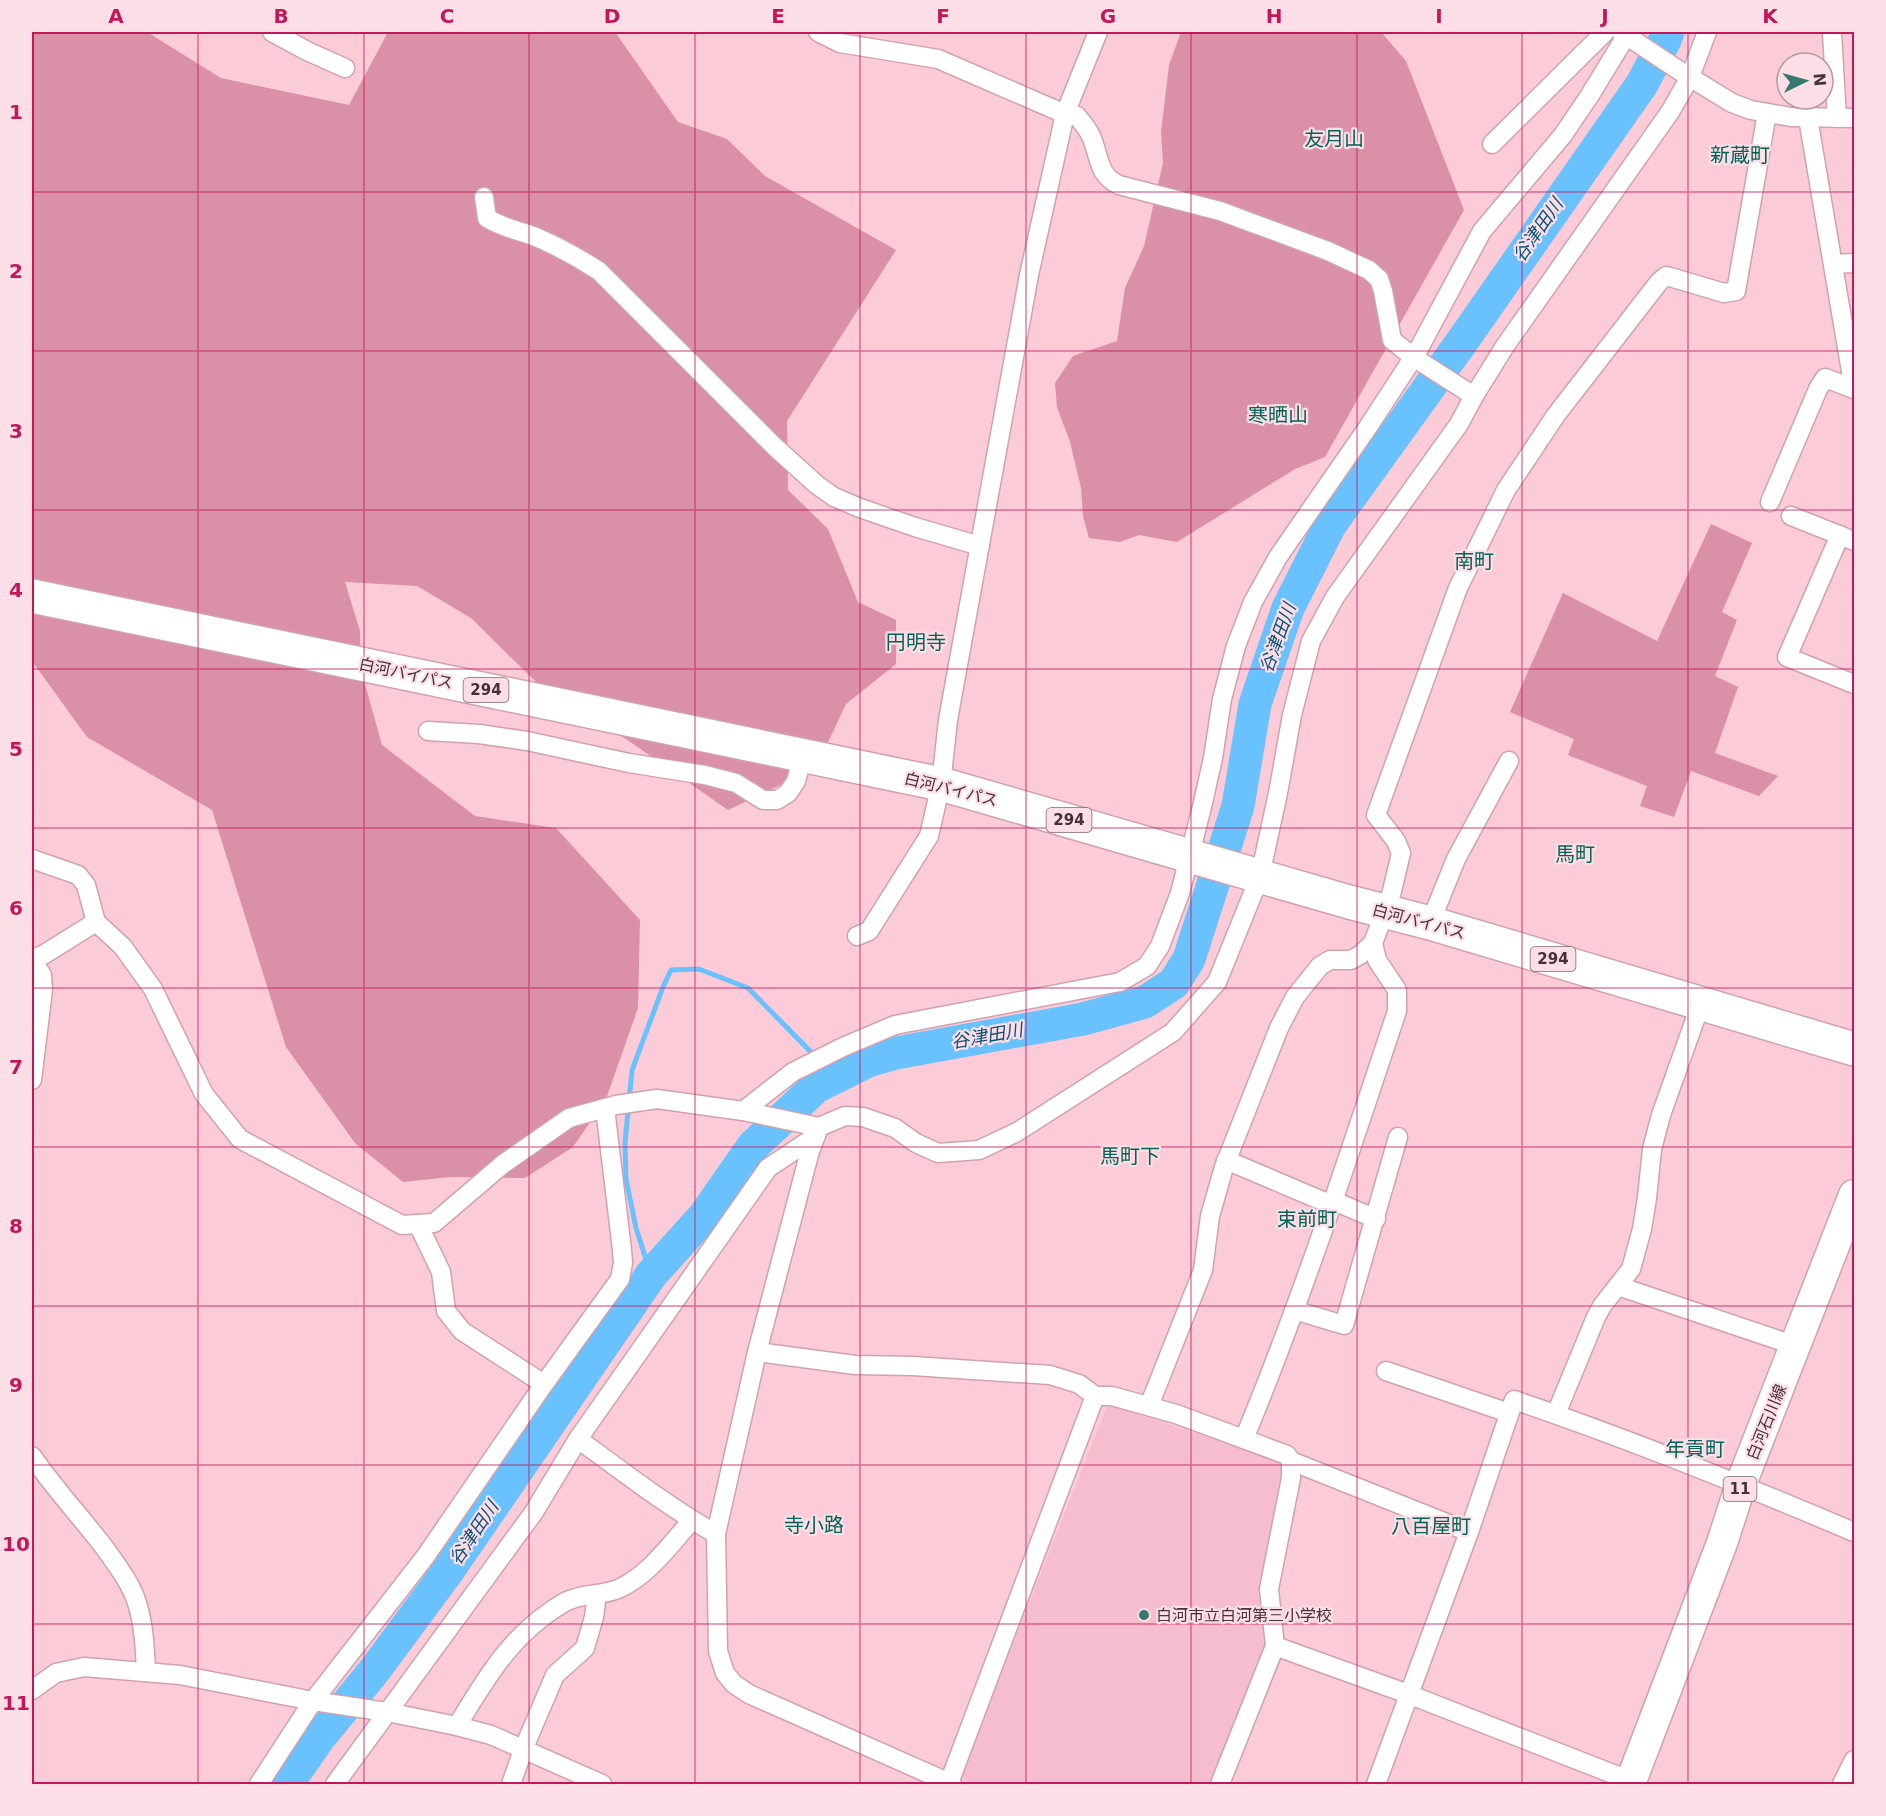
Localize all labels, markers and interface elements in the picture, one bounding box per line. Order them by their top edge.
text: A [108,4,124,28]
text: B [273,4,289,28]
text: C [440,4,454,28]
text: D [604,4,620,28]
text: E [771,4,785,28]
text: F [936,4,950,28]
text: G [1100,4,1116,28]
text: H [1266,4,1282,28]
text: I [1435,4,1443,28]
text: J [1599,4,1609,28]
text: K [1762,4,1779,28]
north arrow [1775,51,1835,111]
text: N [1809,72,1829,87]
text: 1 [9,100,23,124]
district label: 友月山 [1304,127,1364,151]
district label: 新蔵町 [1710,143,1770,167]
water label: 谷津田川 [1508,193,1568,265]
text: 2 [9,259,23,283]
district label: 寒晒山 [1248,403,1308,427]
text: 3 [9,419,23,443]
district label: 南町 [1454,549,1494,573]
text: 4 [9,578,23,602]
water label: 谷津田川 [1255,599,1300,675]
district label: 円明寺 [886,630,946,654]
street label: 白河バイパス [357,654,455,693]
road number: 294 [464,678,508,702]
text: 5 [9,737,23,761]
street label: 白河バイパス [902,769,1000,810]
road number: 294 [1046,808,1092,832]
district label: 馬町 [1555,842,1595,866]
text: 6 [9,896,23,920]
street label: 白河バイパス [1370,900,1468,943]
road number: 294 [1530,947,1576,971]
water label: 谷津田川 [950,1019,1026,1052]
text: 7 [9,1055,23,1079]
district label: 馬町下 [1100,1144,1160,1168]
district label: 束前町 [1277,1207,1337,1231]
text: 8 [9,1214,23,1238]
text: 9 [9,1373,23,1397]
street label: 白河石川線 [1743,1382,1790,1463]
district label: 年貢町 [1665,1437,1725,1461]
road number: 11 [1724,1477,1756,1501]
water label: 谷津田川 [445,1495,504,1568]
district label: 寺小路 [784,1513,844,1537]
district label: 八百屋町 [1391,1514,1471,1538]
text: 10 [2,1532,30,1556]
place label: 白河市立白河第三小学校 [1156,1606,1332,1625]
marker: 白河市立白河第三小学校 [1137,1608,1151,1622]
text: 11 [2,1691,30,1715]

